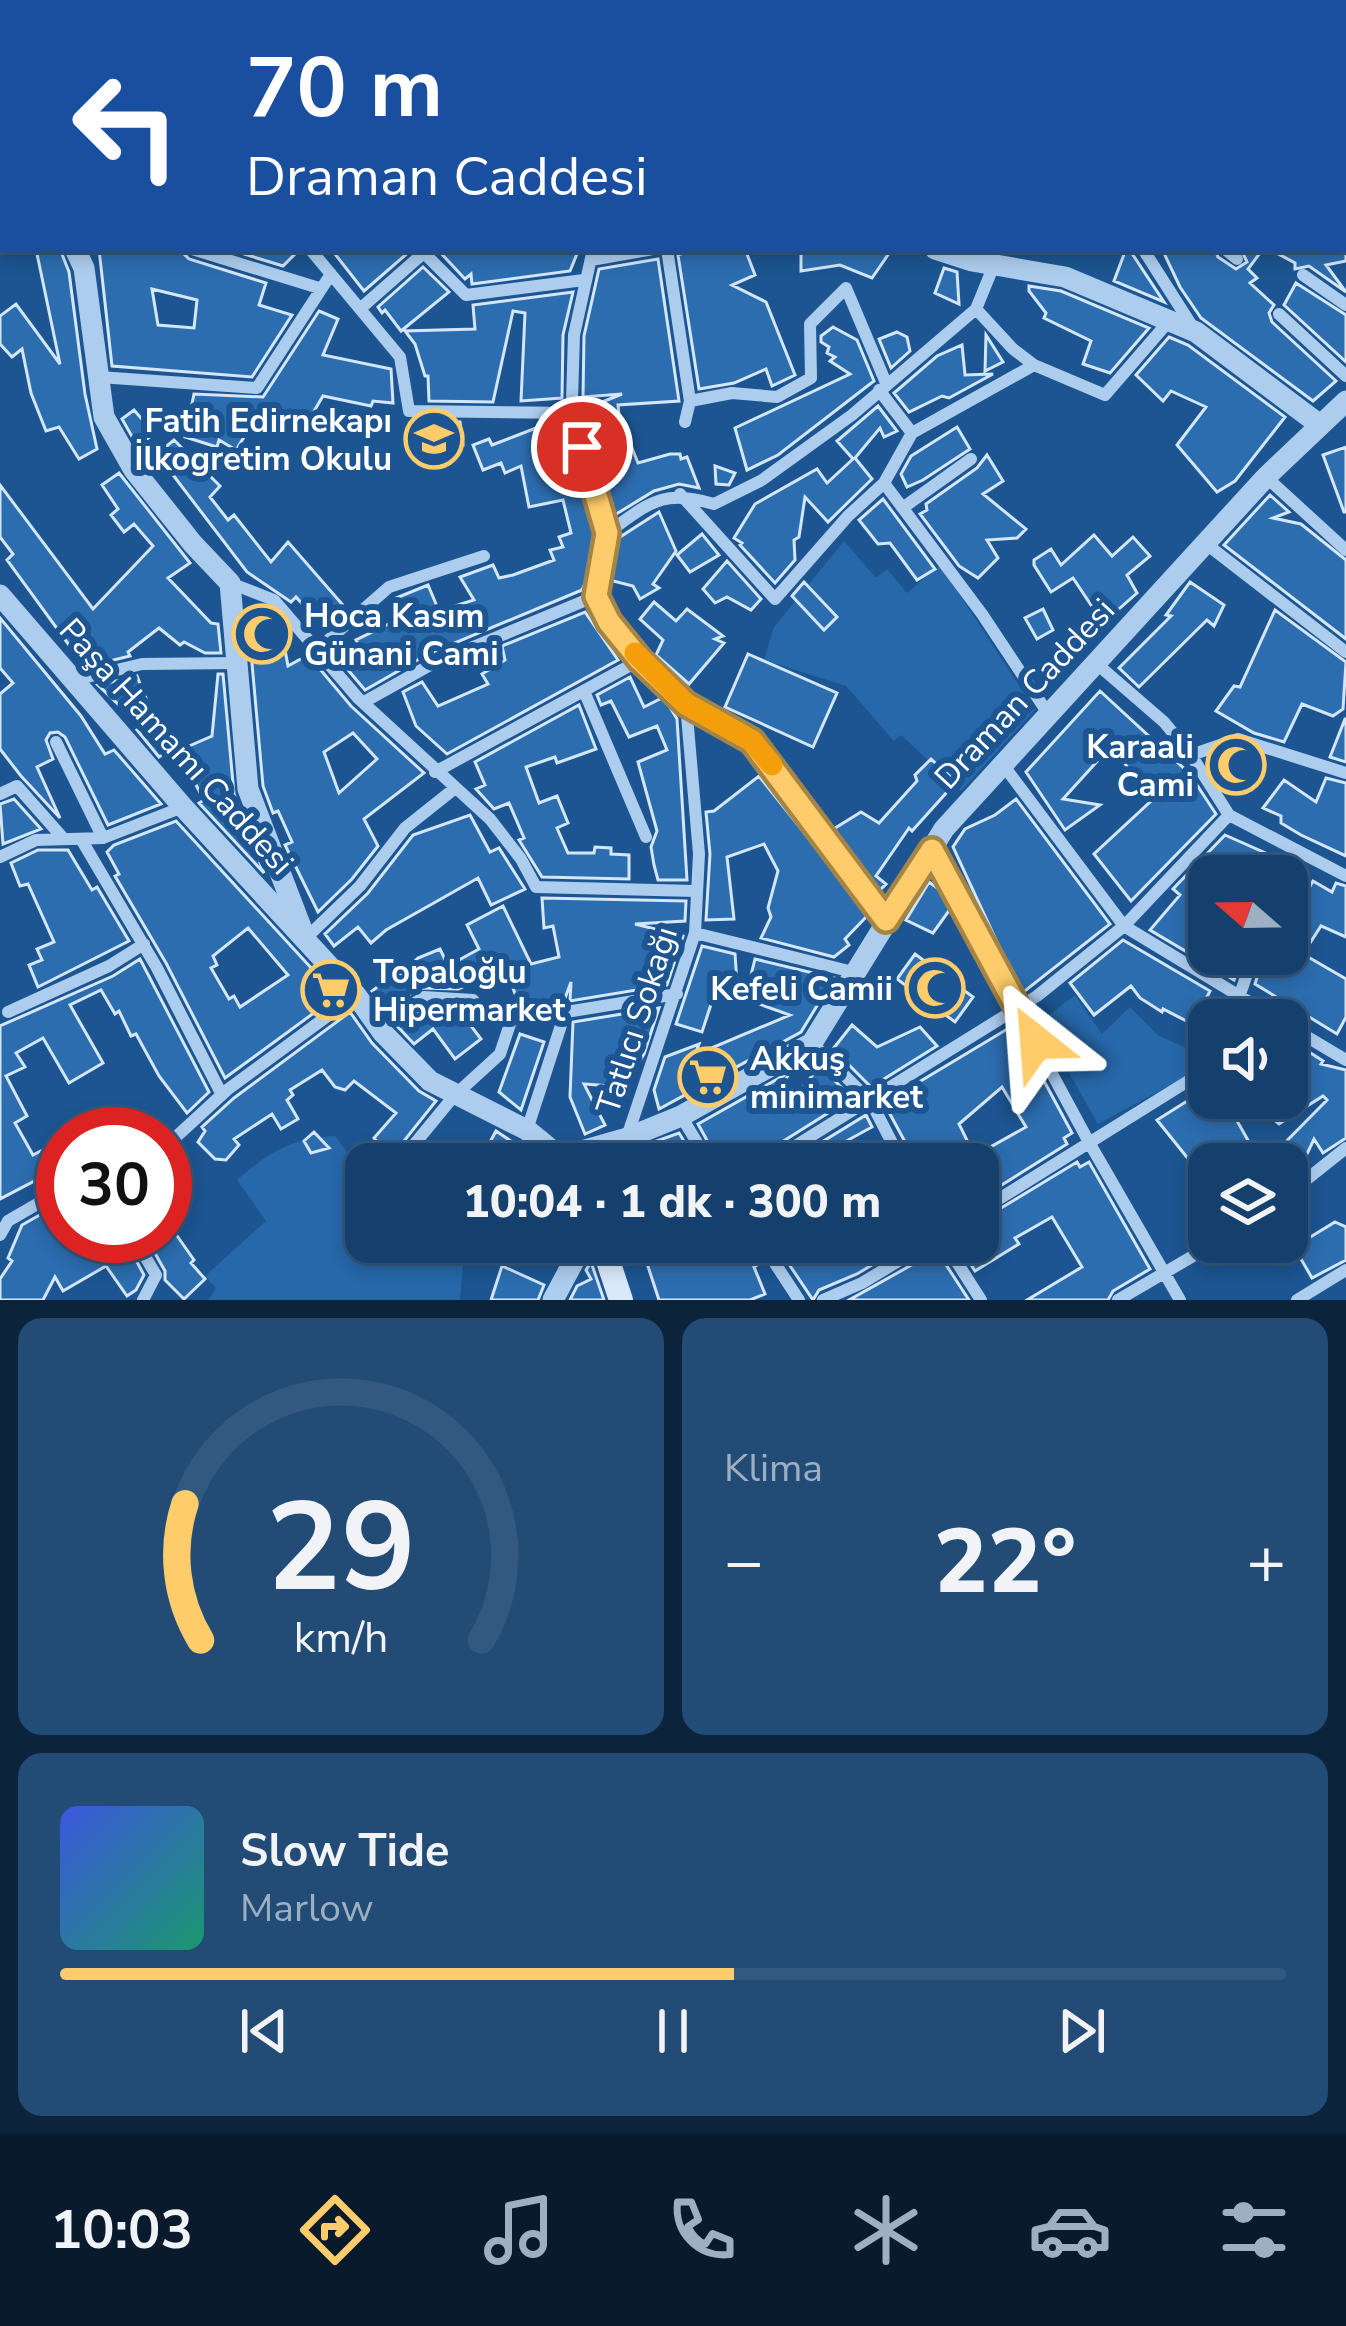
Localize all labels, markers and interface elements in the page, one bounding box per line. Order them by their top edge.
text: 70 m [246,31,443,146]
icon: left [48,48,204,204]
text: Draman Caddesi [246,140,647,214]
pin [531,396,633,498]
place label: Fatih Edirnekapı İlkogretim Okulu [134,399,392,482]
school or university icon: Fatih Edirnekapı İlkogretim Okulu [403,408,465,470]
icon: arrive [549,414,615,480]
street label: Draman Caddesi [925,589,1125,799]
place label: Hoca Kasım Günani Cami [304,594,499,677]
mosque icon: Hoca Kasım Günani Cami [231,603,293,665]
street label: Paşa Hamamı Caddesi [48,609,303,885]
place label: Karaali Cami [1086,725,1194,808]
mosque icon: Karaali Cami [1205,734,1267,796]
north arrow [1188,855,1308,975]
map controls [1188,855,1308,1263]
street label: Tatlıcı Sokağı [586,921,689,1120]
place label: Topaloğlu Hipermarket [373,950,566,1033]
mosque icon: Kefeli Camii [904,957,966,1019]
supermarket icon: Topaloğlu Hipermarket [300,959,362,1021]
place label: Kefeli Camii [710,967,893,1012]
position arrow [973,979,1099,1105]
button: sound [1188,999,1308,1119]
place label: Akkuş minimarket [750,1037,923,1120]
supermarket icon: Akkuş minimarket [677,1046,739,1108]
speed limit sign: 30 [36,1107,192,1263]
button: layers [1188,1143,1308,1263]
text: 10:04 · 1 dk · 300 m [463,1172,881,1233]
text: Klima [724,1442,823,1495]
text: 29 [266,1463,416,1633]
text: 22° [934,1501,1076,1624]
text: − [724,1517,764,1607]
text: + [1246,1517,1286,1607]
text: km/h [294,1608,388,1666]
text: Slow Tide [240,1821,449,1882]
text: Marlow [240,1882,374,1935]
icon: previous [231,1998,297,2064]
icon: pause [640,1998,706,2064]
icon: next [1049,1998,1115,2064]
icon: directions [293,2188,377,2272]
icon: music [477,2188,561,2272]
icon: phone [660,2188,744,2272]
icon: climate [844,2188,928,2272]
icon: car [1028,2188,1112,2272]
icon: filters [1212,2188,1296,2272]
text: 10:03 [50,2193,193,2267]

